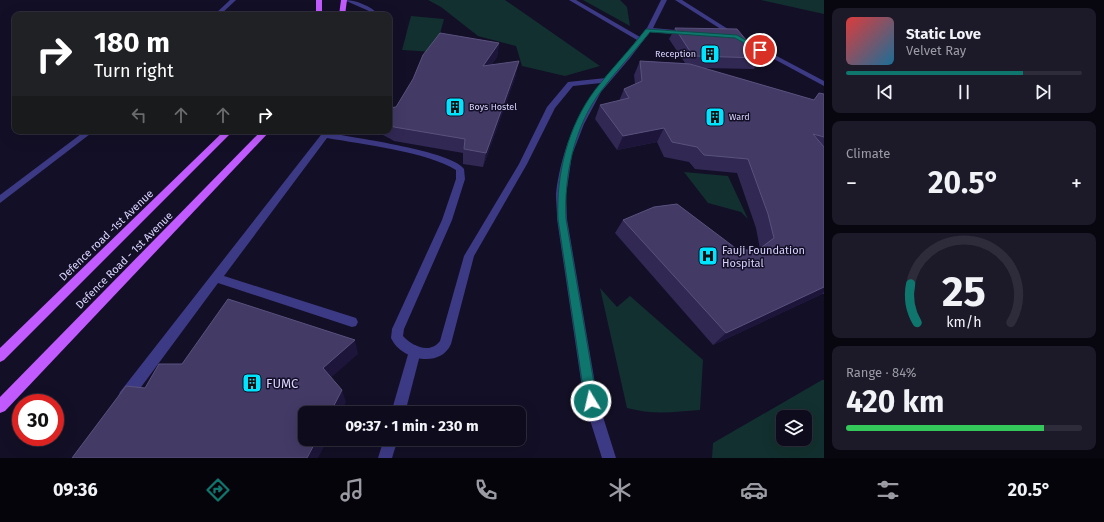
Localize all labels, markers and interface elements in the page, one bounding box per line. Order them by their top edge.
text: Static Love [906,25,981,43]
text: 180 m [94,26,170,59]
icon: right [28,28,80,80]
pin [743,33,777,67]
icon: arrive [749,39,771,61]
building icon: Reception [699,43,721,65]
text: Velvet Ray [906,43,966,58]
place label: Reception [655,49,696,59]
text: Turn right [94,60,174,82]
icon: previous [874,81,896,103]
icon: pause [953,81,975,103]
icon: next [1032,81,1054,103]
building icon: Boys Hostel [444,96,466,118]
place label: Boys Hostel [469,102,517,112]
icon: left [128,104,150,126]
icon: ahead [170,104,192,126]
icon: ahead [212,104,234,126]
icon: right [254,104,276,126]
building icon: Ward [704,106,726,128]
place label: Ward [729,112,750,122]
text: Climate [846,146,890,161]
text: 20.5° [928,165,1000,201]
text: − [846,170,857,197]
text: + [1071,170,1082,197]
street label: Defence road -1st Avenue [57,187,156,284]
street label: Defence Road - 1st Avenue [73,209,176,312]
place label: Fauji Foundation Hospital [722,244,805,270]
hospital icon: Fauji Foundation Hospital [697,245,719,267]
text: 25 [942,267,986,317]
text: km/h [946,314,982,331]
text: Range · 84% [846,365,916,380]
building icon: FUMC [241,372,263,394]
place label: FUMC [266,376,299,391]
position arrow [570,380,612,422]
text: 420 km [846,384,944,420]
speed limit sign: 30 [12,394,64,446]
map controls [776,410,812,446]
button: layers [776,410,812,446]
text: 09:37 · 1 min · 230 m [345,417,479,435]
icon: directions [204,476,232,504]
icon: music [338,476,366,504]
icon: phone [472,476,500,504]
icon: climate [606,476,634,504]
icon: car [740,476,768,504]
icon: filters [874,476,902,504]
text: 09:36 [53,479,98,501]
text: 20.5° [1008,479,1051,501]

